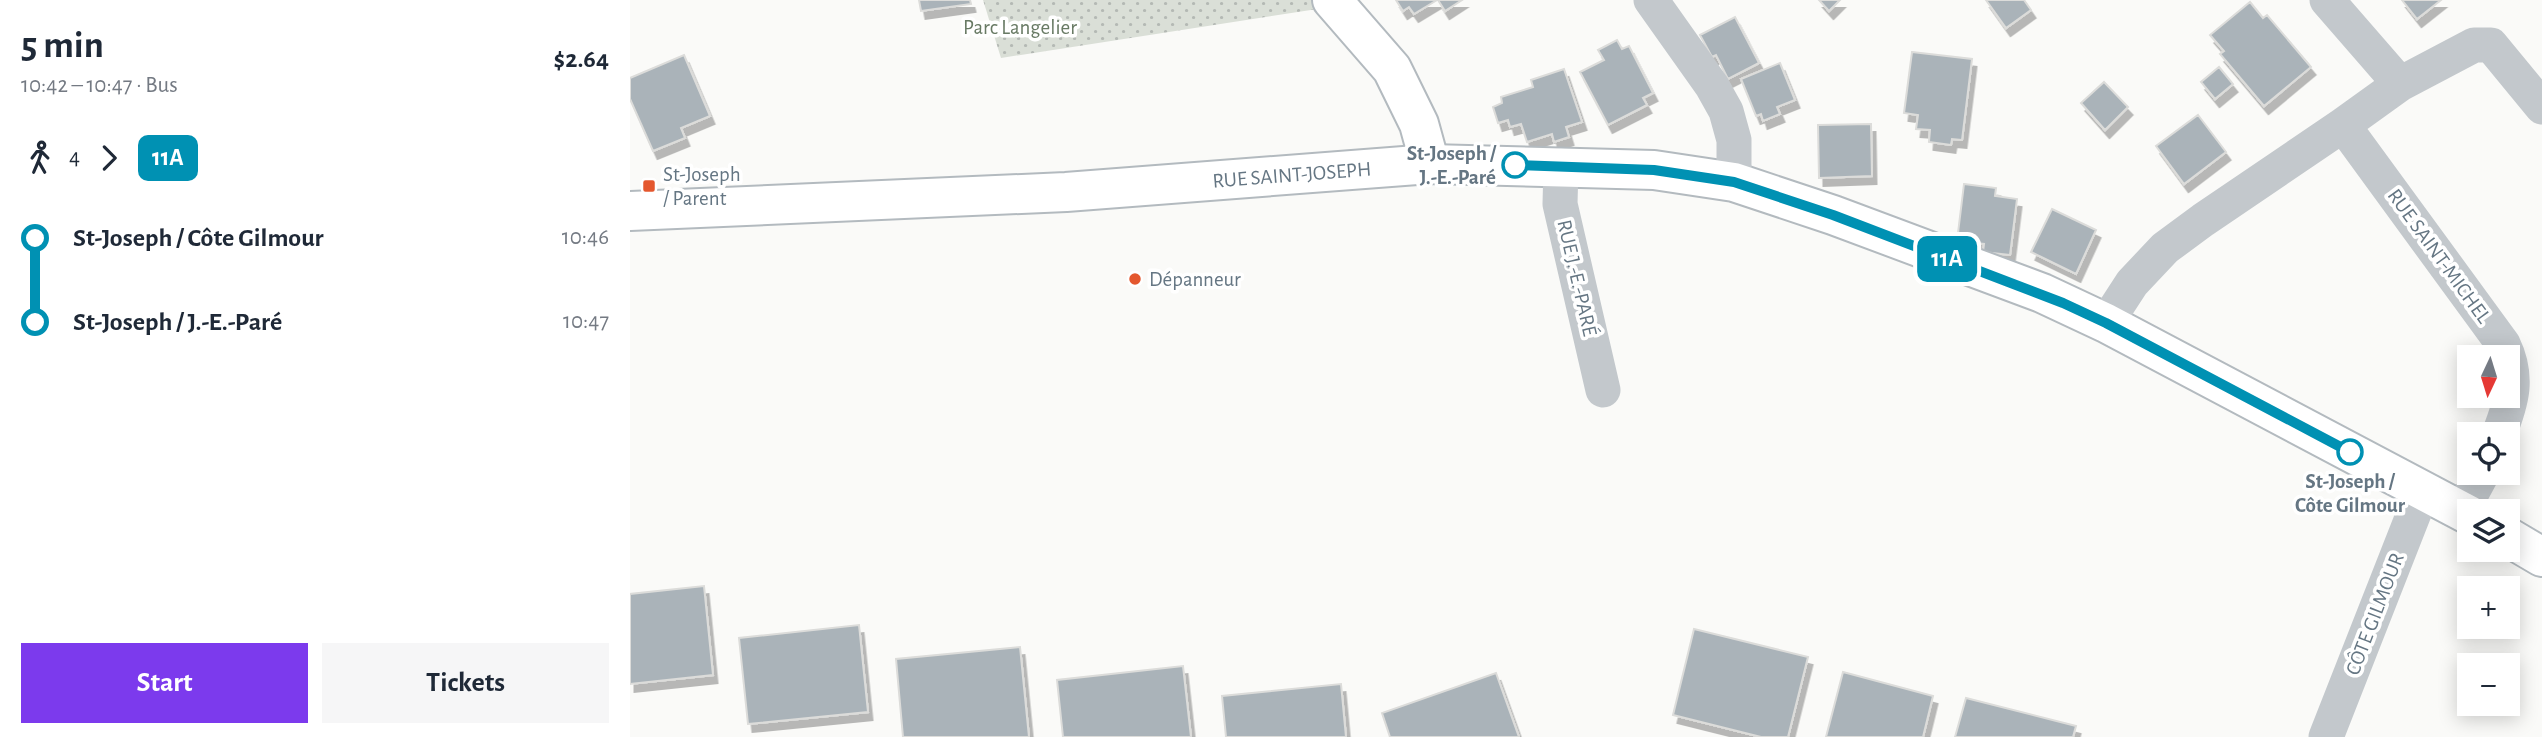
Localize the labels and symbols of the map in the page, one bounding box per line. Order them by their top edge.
park label: Parc Langelier [963,17,1077,38]
place label: St-Joseph / J.-E.-Paré [1407,143,1497,188]
marker: St-Joseph / J.-E.-Paré [1502,152,1528,178]
street label: RUE SAINT-JOSEPH [1212,158,1372,191]
place label: St-Joseph / Parent [663,164,741,209]
marker: St-Joseph / Parent [641,178,657,194]
street label: RUE SAINT-MICHEL [2383,185,2495,327]
street label: RUE J.-E.-PARÉ [1553,217,1603,338]
line badge: 11A [1907,236,1987,282]
place label: Dépanneur [1149,269,1241,290]
marker: Dépanneur [1127,271,1143,287]
north arrow [2457,345,2520,408]
marker: St-Joseph / Côte Gilmour [2337,439,2363,465]
place label: St-Joseph / Côte Gilmour [2295,471,2406,516]
street label: CÔTE GILMOUR [2340,549,2408,678]

